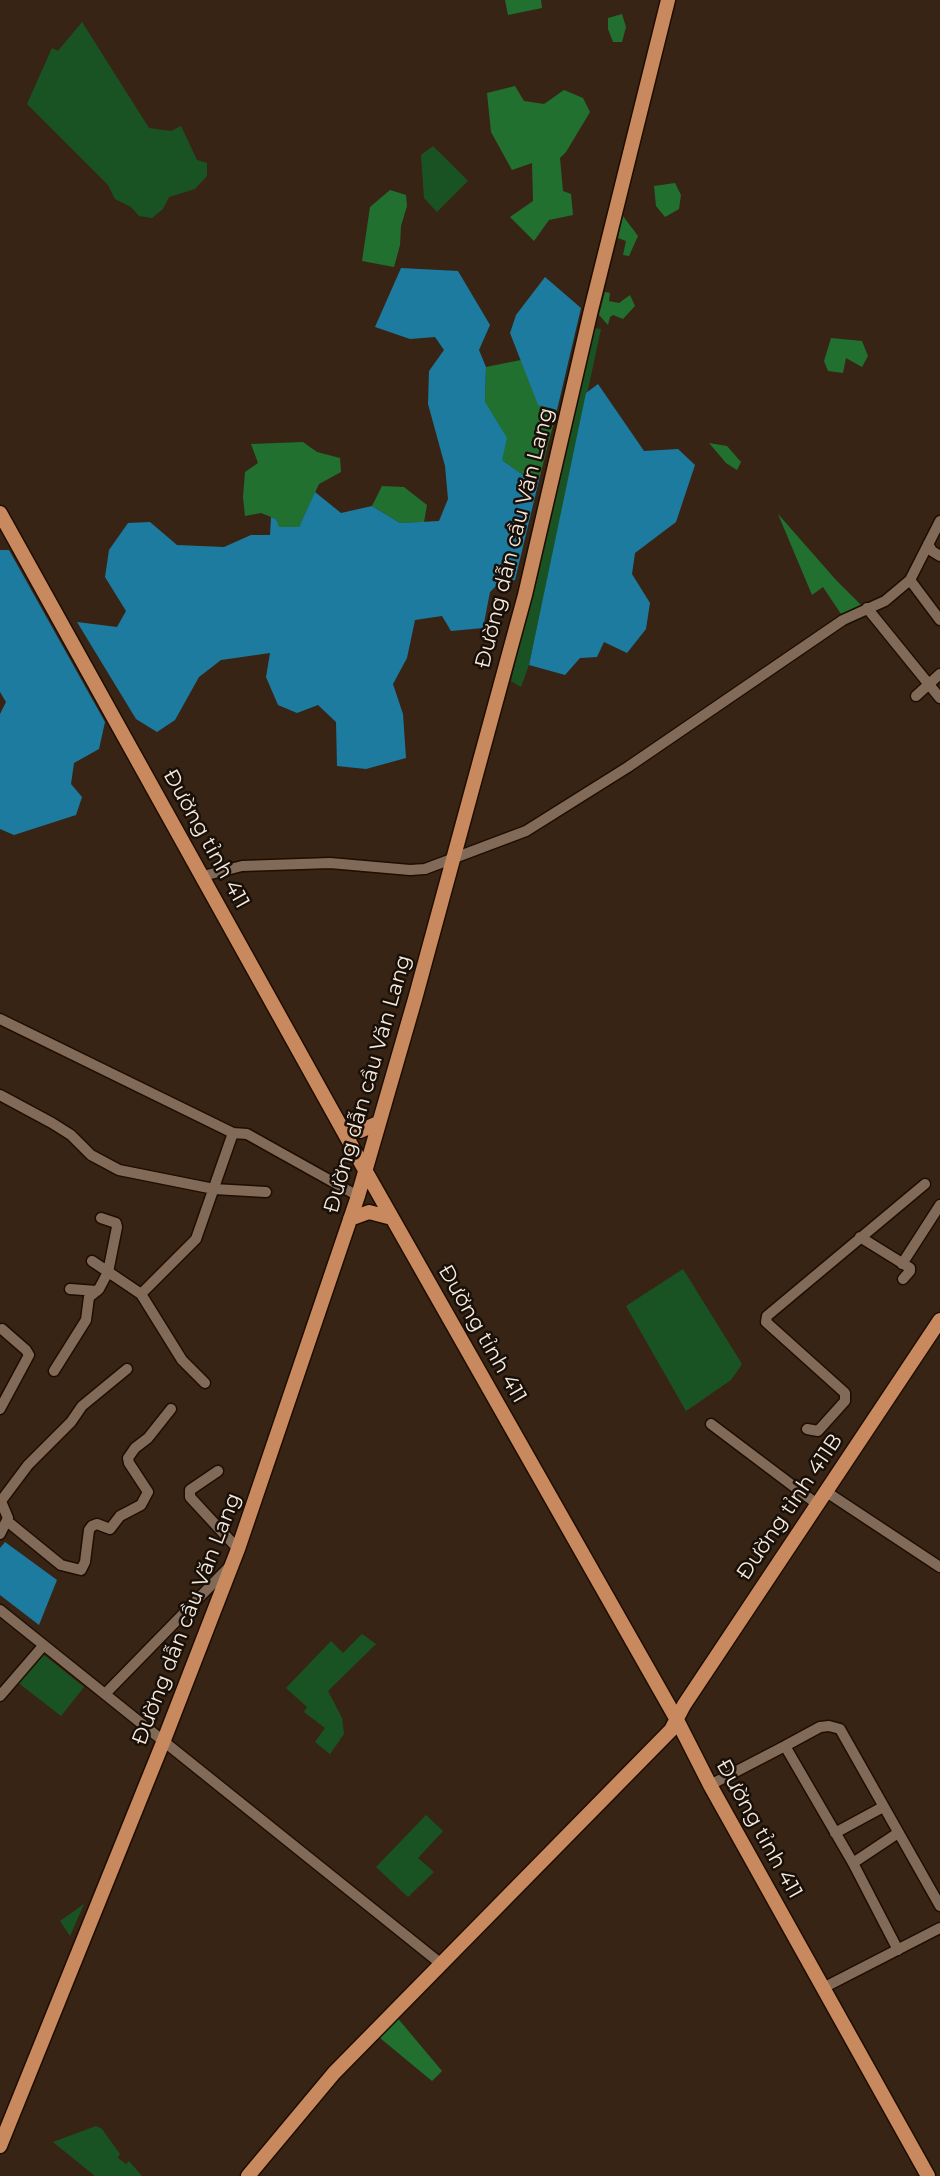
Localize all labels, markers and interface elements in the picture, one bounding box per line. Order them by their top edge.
street label: Đường dẫn cầu Văn Lang [470,405,560,671]
street label: Đường tỉnh 411 [157,765,255,913]
street label: Đường dẫn cầu Văn Lang [319,952,417,1216]
street label: Đường tỉnh 411 [432,1261,532,1407]
street label: Đường tỉnh 411B [732,1429,848,1585]
street label: Đường dẫn cầu Văn Lang [127,1490,247,1748]
street label: Đường tỉnh 411 [710,1755,808,1903]

